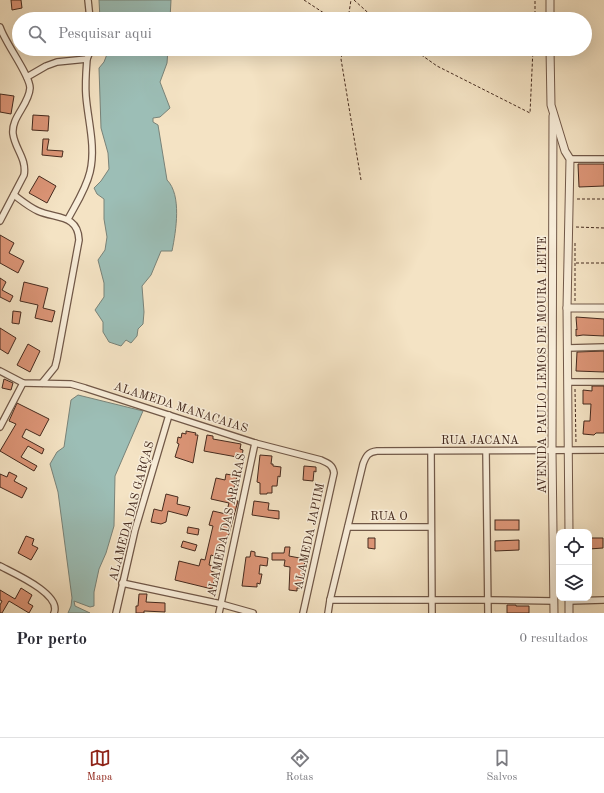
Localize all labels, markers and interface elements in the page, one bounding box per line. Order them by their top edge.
search box [12,12,592,56]
icon: search [26,23,48,45]
text: Pesquisar aqui [58,27,152,42]
street label: AVENIDA PAULO LEMOS DE MOURA LEITE [537,236,549,494]
street label: ALAMEDA MANACAIAS [112,381,249,435]
street label: RUA JACANA [441,435,519,447]
street label: ALAMEDA DAS GARÇAS [107,440,156,583]
street label: ALAMEDA DAS ARARAS [206,452,248,598]
street label: ALAMEDA JAPIIM [293,482,327,590]
street label: RUA O [370,511,408,523]
map controls [556,529,592,601]
button: locate [556,529,592,565]
button: layers [556,565,592,601]
text: Por perto [16,631,87,648]
text: 0 resultados [520,632,588,645]
tab: Mapa [87,747,112,785]
tab: Rotas [286,747,313,785]
tab: Salvos [487,747,517,785]

